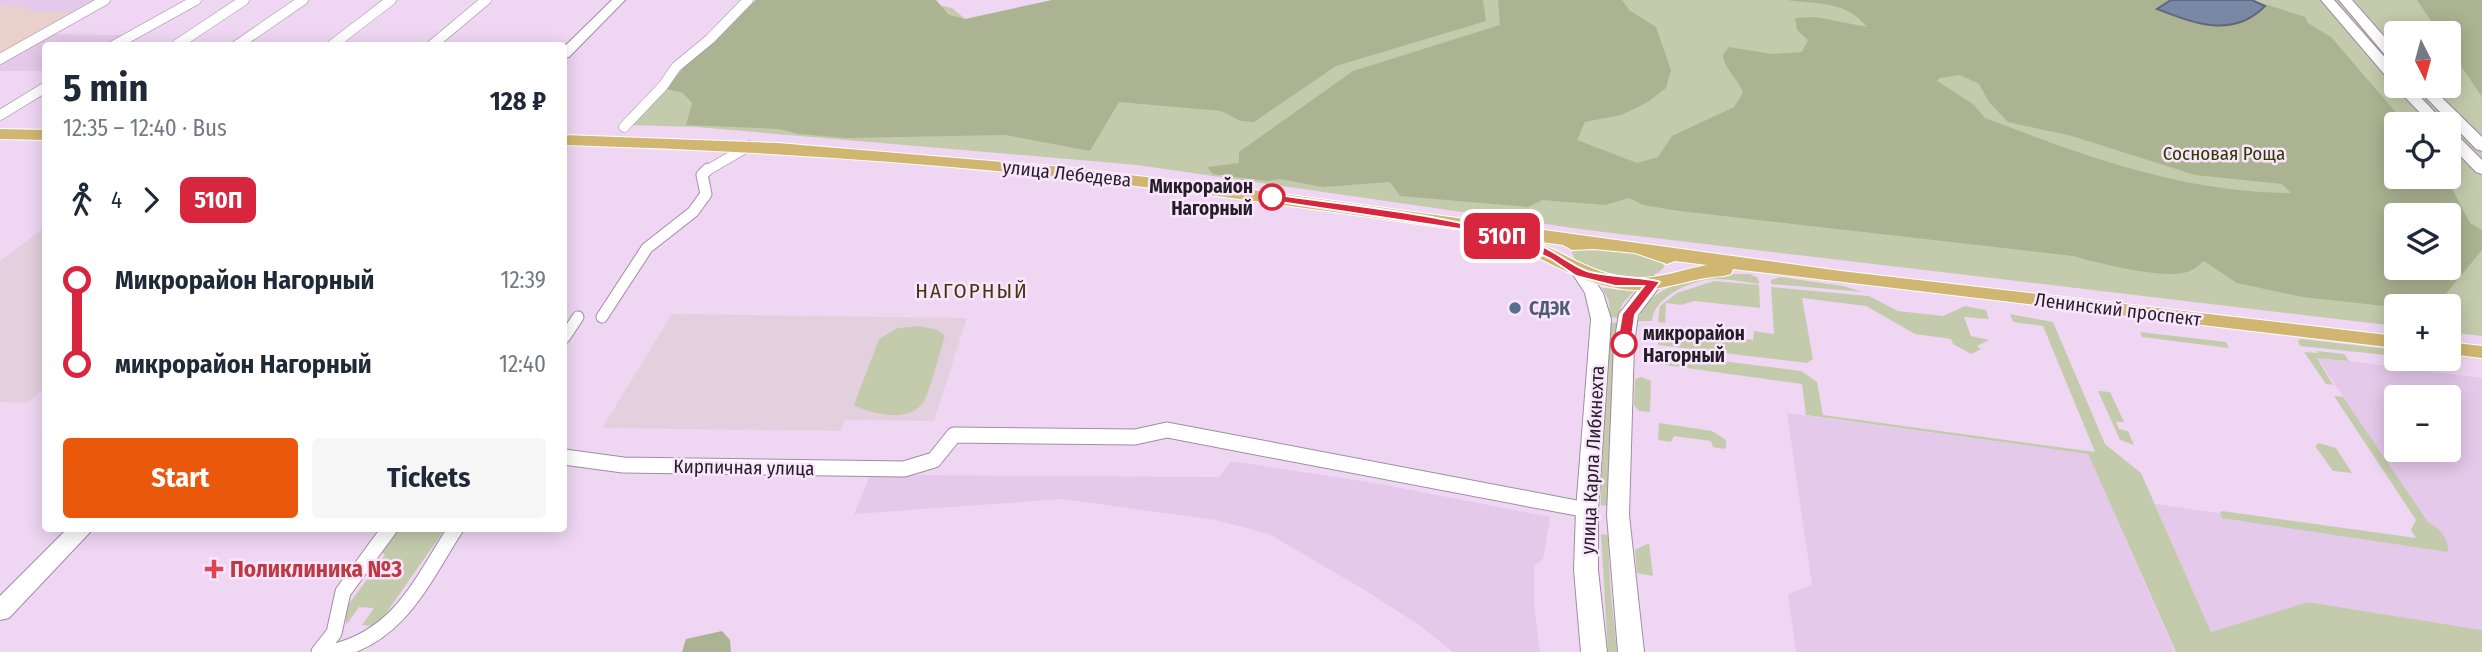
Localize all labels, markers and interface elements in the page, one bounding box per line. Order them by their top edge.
north arrow [2384,21,2460,98]
map controls [2384,21,2461,462]
text: 5 min [63,65,148,111]
text: 128 ₽ [490,86,546,117]
button: locate [2384,112,2461,189]
text: 12:35 – 12:40 · Bus [63,114,227,142]
park label: Сосновая Роща [2163,142,2285,165]
street label: улица Лебедева [1001,155,1132,192]
place label: Микрорайон Нагорный [1149,175,1253,220]
icon: walk [63,181,101,219]
icon: forward [132,181,170,219]
marker: Микрорайон Нагорный [1259,184,1285,210]
text: 4 [111,186,122,214]
text: 510П [194,186,242,214]
button: layers [2384,203,2461,280]
line badge: 510П [1453,213,1551,259]
text: 510П [1478,222,1526,250]
text: Микрорайон Нагорный [115,265,374,296]
text: 12:39 [501,266,546,294]
district label: НАГОРНЫЙ [915,278,1029,304]
street label: Ленинский проспект [2033,288,2203,331]
button: + [2384,294,2461,371]
place label: СДЭК [1529,297,1570,320]
marker: СДЭК [1507,300,1523,316]
place label: микрорайон Нагорный [1643,322,1745,367]
marker: микрорайон Нагорный [1611,331,1637,357]
text: микрорайон Нагорный [115,349,372,380]
text: 12:40 [499,350,546,378]
street label: улица Карла Либкнехта [1576,365,1609,555]
button: − [2384,385,2461,462]
button: Start [63,438,298,518]
button: Tickets [312,438,546,518]
street label: Кирпичная улица [673,455,815,480]
place label: Поликлиника №3 [230,555,402,583]
marker: Поликлиника №3 [204,559,224,579]

